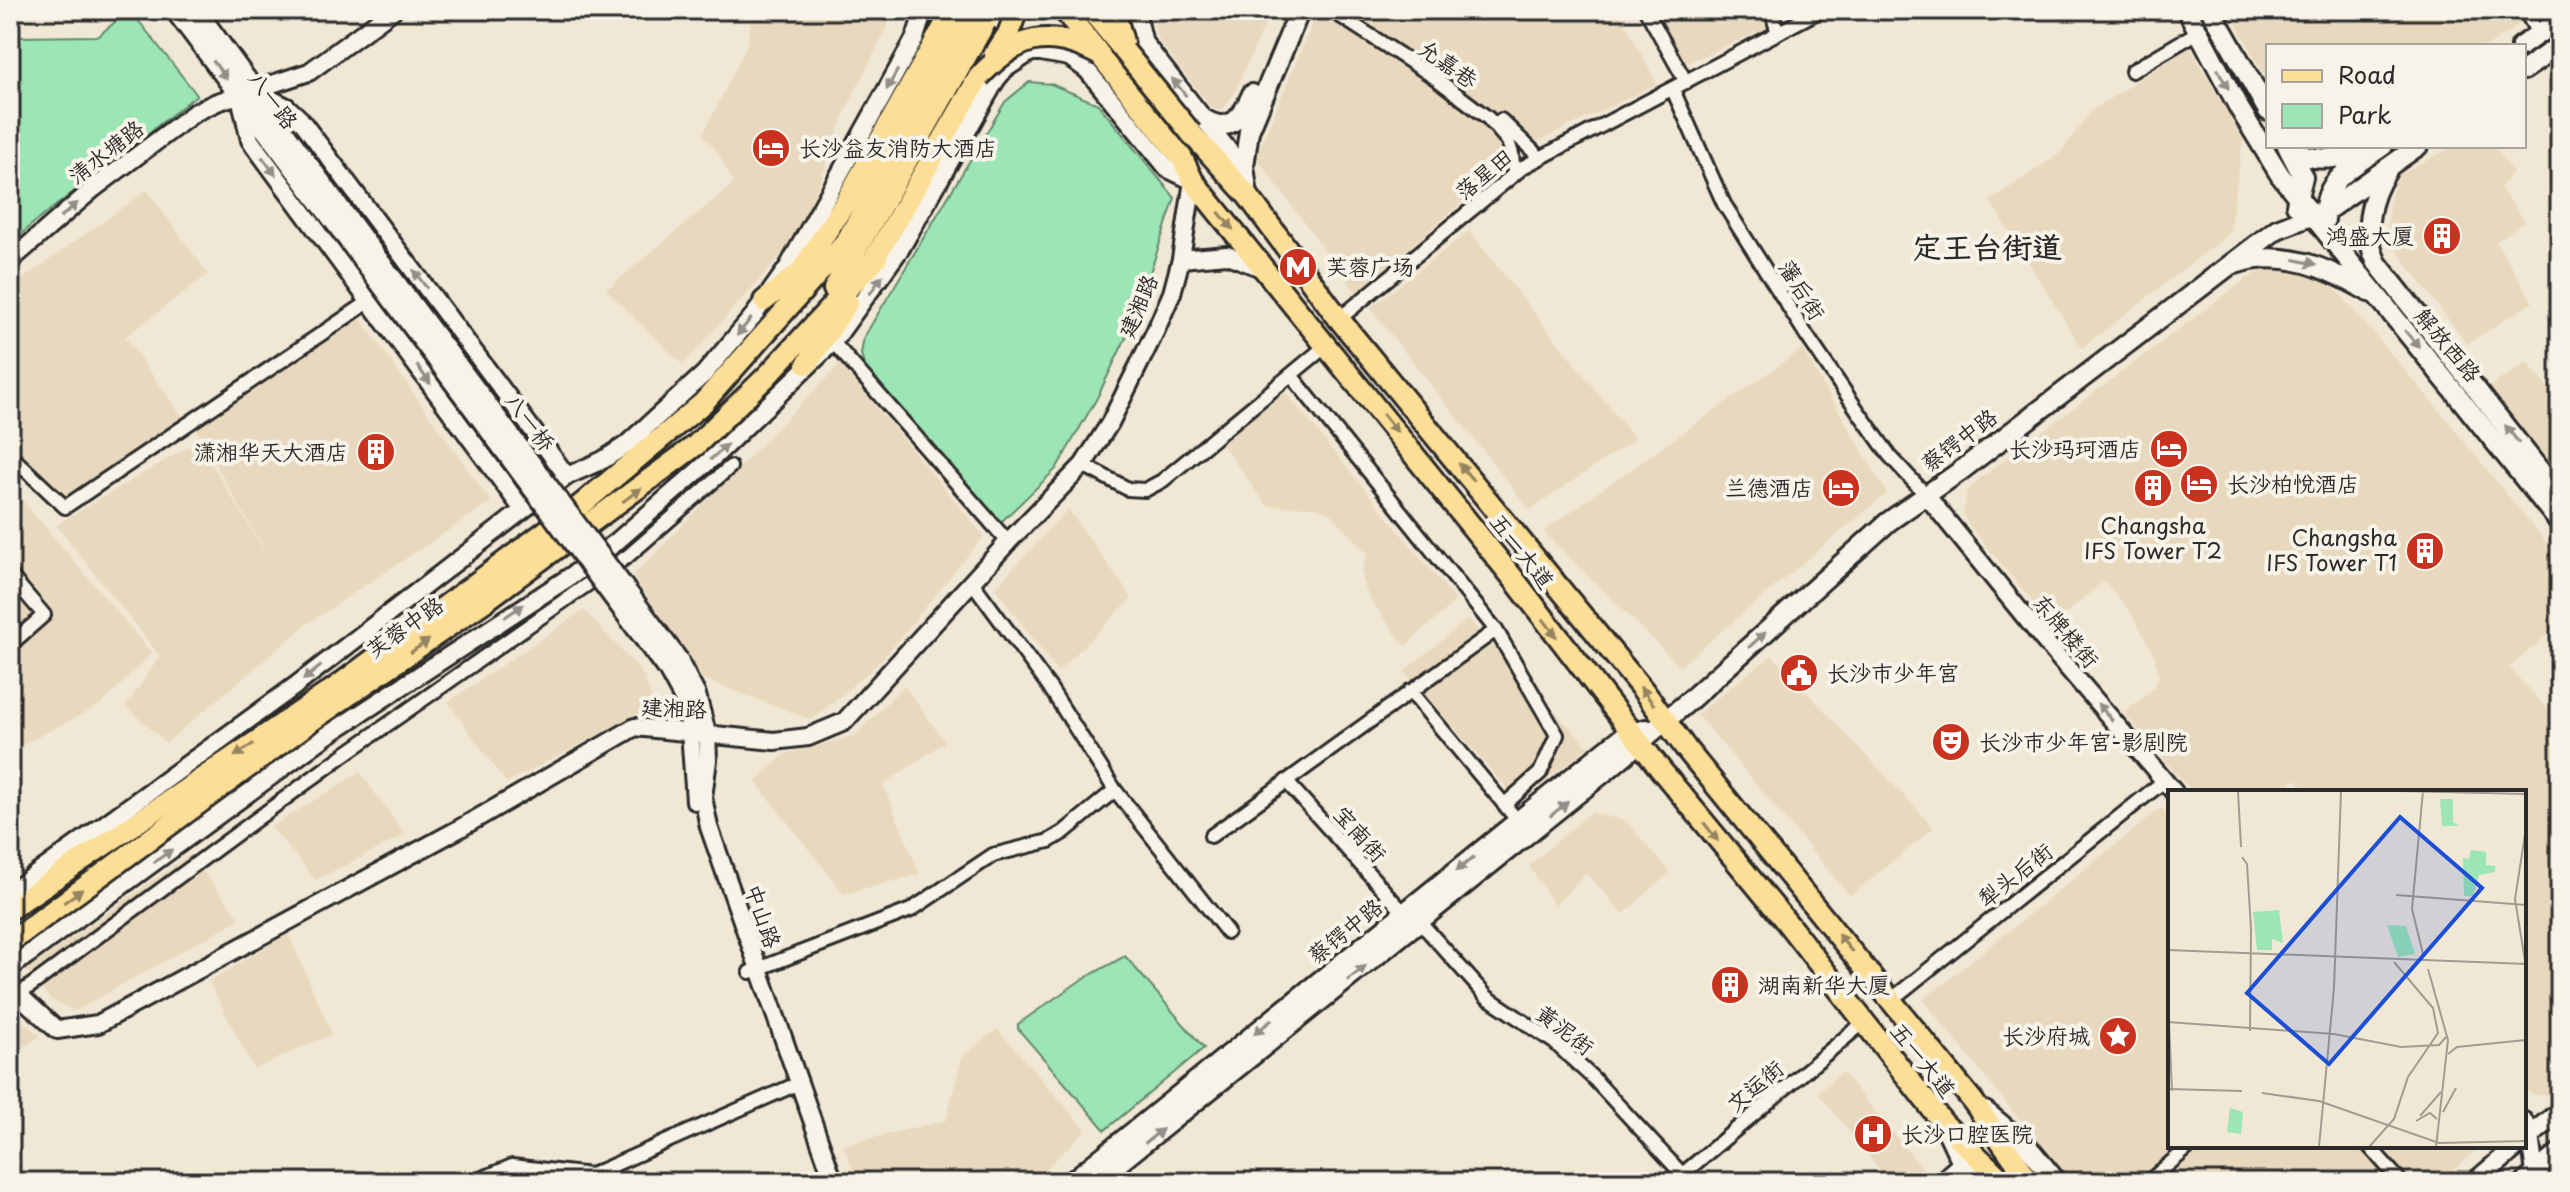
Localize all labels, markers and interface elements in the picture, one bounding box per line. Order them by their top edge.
street label: 允嘉巷 [1412,30,1485,95]
legend [2266,44,2526,148]
text: Road [2338,56,2396,92]
one-way arrow [212,60,228,80]
street label: 八一路 [241,63,307,135]
one-way arrow [2216,68,2230,90]
one-way arrow [885,69,899,92]
one-way arrow [1171,77,1187,97]
text: Park [2338,96,2392,132]
street label: 清水塘路 [60,111,150,191]
hotel icon: 长沙益友消防大酒店 [750,127,792,169]
place label: 长沙益友消防大酒店 [799,130,997,163]
street label: 落星田 [1447,139,1519,206]
one-way arrow [261,156,277,176]
one-way arrow [59,202,79,219]
one-way arrow [1217,211,1234,231]
building icon: 鸿盛大厦 [2421,215,2463,257]
place label: 鸿盛大厦 [2326,218,2414,251]
district label: 定王台街道 [1912,223,2062,268]
metro station icon: 芙蓉广场 [1277,246,1319,288]
place label: 芙蓉广场 [1326,249,1414,282]
street label: 藩后街 [1772,252,1835,326]
one-way arrow [2293,256,2318,269]
one-way arrow [412,269,428,289]
street label: 建湘路 [1109,269,1165,342]
one-way arrow [868,274,883,295]
street label: 解放西路 [2408,300,2490,388]
one-way arrow [736,317,753,338]
one-way arrow [2403,328,2420,348]
one-way arrow [416,364,432,386]
street label: 八一桥 [498,385,564,457]
street label: 蔡锷中路 [1913,399,2003,478]
one-way arrow [1381,413,1397,433]
one-way arrow [2504,424,2521,444]
hotel icon: 长沙玛珂酒店 [2148,428,2190,470]
building icon: 潇湘华天大酒店 [355,431,397,473]
place label: 长沙玛珂酒店 [2009,431,2141,464]
place label: 潇湘华天大酒店 [194,434,348,467]
one-way arrow [710,444,729,462]
one-way arrow [1458,462,1475,482]
hotel icon: 长沙柏悦酒店 [2178,463,2220,505]
place label: 长沙柏悦酒店 [2227,466,2359,499]
hotel icon: 兰德酒店 [1820,467,1862,509]
building icon: Changsha IFS Tower T2 [2132,467,2174,509]
place label: 兰德酒店 [1725,470,1813,503]
one-way arrow [621,487,642,503]
street label: 五一大道 [1483,505,1563,595]
place label: Changsha IFS Tower T2 [2084,508,2222,566]
place label: Changsha IFS Tower T1 [2266,520,2397,578]
building icon: Changsha IFS Tower T1 [2404,530,2446,572]
street label: 东牌楼街 [2026,586,2108,674]
street label: 芙蓉中路 [359,587,450,665]
one-way arrow [504,604,525,619]
one-way arrow [1542,617,1558,638]
one-way arrow [1747,632,1766,650]
one-way arrow [409,639,430,654]
public building icon: 长沙市少年宫 [1778,652,1820,694]
place label: 长沙市少年宫 [1827,655,1959,688]
one-way arrow [302,664,322,680]
one-way arrow [1640,686,1656,706]
street label: 建湘路 [640,688,708,725]
one-way arrow [2096,702,2114,722]
theatre icon: 长沙市少年宫-影剧院 [1930,721,1972,763]
place label: 长沙市少年宫-影剧院 [1979,724,2188,757]
one-way arrow [234,742,255,757]
inset map [2168,790,2526,1148]
street label: 宝南街 [1327,797,1395,869]
one-way arrow [1549,801,1569,818]
one-way arrow [1702,822,1719,842]
street label: 犁头后街 [1969,834,2059,914]
one-way arrow [153,848,174,864]
one-way arrow [1455,855,1475,871]
street label: 中山路 [738,879,791,952]
one-way arrow [62,888,84,904]
street label: 蔡锷中路 [1299,889,1389,970]
one-way arrow [1837,933,1854,953]
building icon: 湖南新华大厦 [1709,964,1751,1006]
one-way arrow [1347,965,1367,982]
place label: 湖南新华大厦 [1758,967,1890,1000]
street label: 黄泥街 [1530,995,1602,1062]
street label: 五一大道 [1884,1014,1965,1104]
place icon: 长沙府城 [2097,1015,2139,1057]
place label: 长沙府城 [2002,1018,2090,1051]
one-way arrow [1253,1019,1273,1035]
street label: 文运街 [1718,1051,1790,1119]
hospital icon: 长沙口腔医院 [1852,1113,1894,1155]
place label: 长沙口腔医院 [1901,1116,2033,1149]
one-way arrow [1144,1128,1164,1144]

